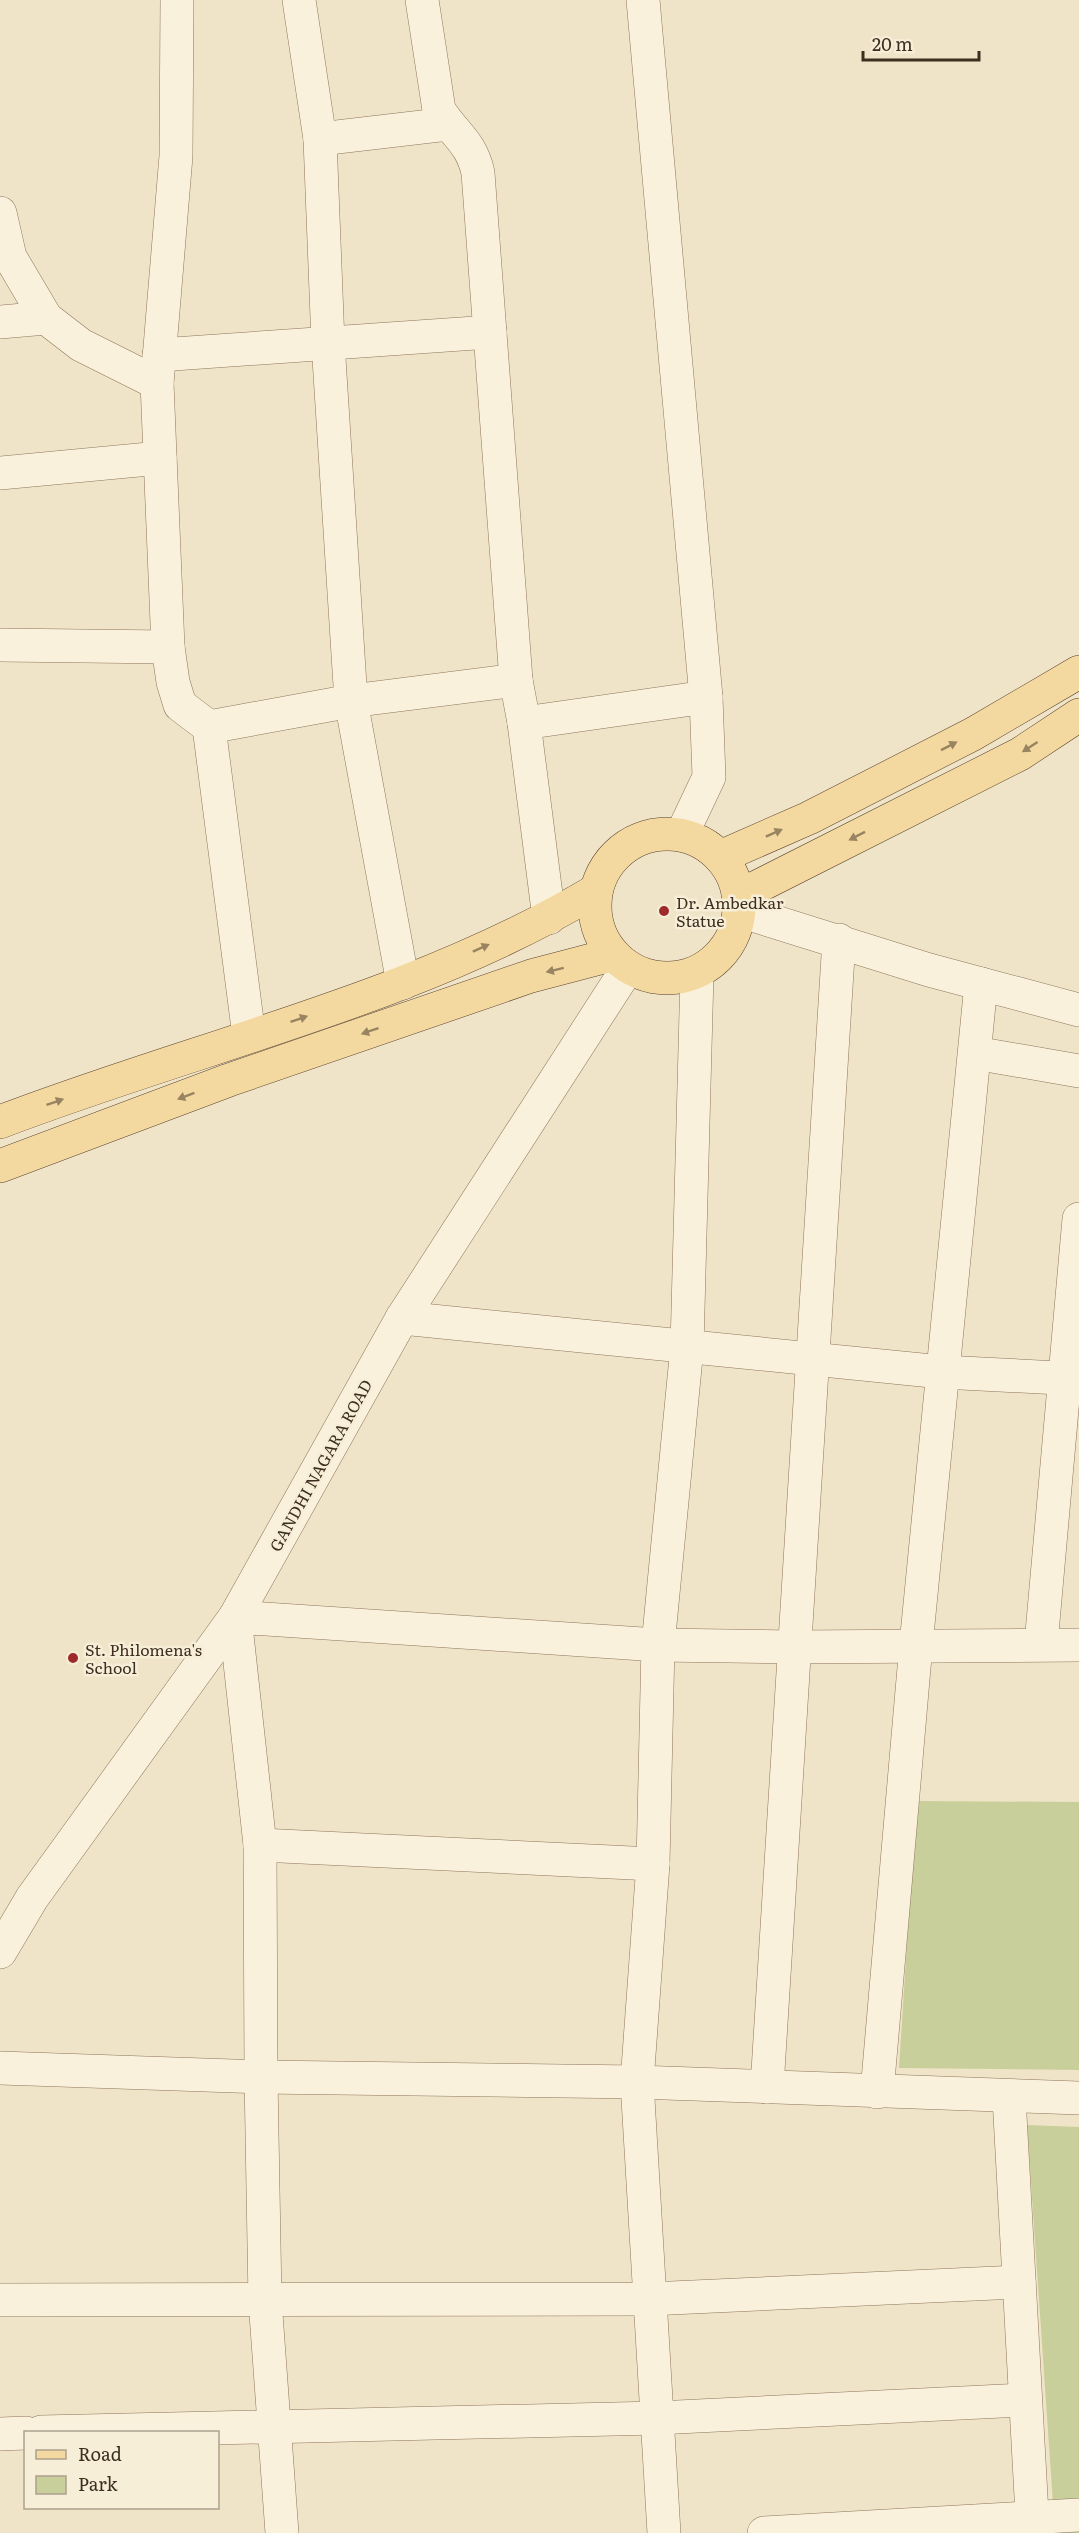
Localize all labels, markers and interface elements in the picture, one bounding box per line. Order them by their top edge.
scale bar [863,24,978,62]
text: 20 m [872,30,913,57]
one-way arrow [1022,741,1038,752]
one-way arrow [940,742,957,751]
one-way arrow [765,828,783,838]
one-way arrow [848,831,866,841]
place label: Dr. Ambedkar Statue [676,890,784,932]
marker: Dr. Ambedkar Statue [657,904,671,918]
one-way arrow [472,944,489,953]
one-way arrow [545,965,564,975]
one-way arrow [290,1013,308,1023]
one-way arrow [361,1027,379,1037]
one-way arrow [177,1092,195,1102]
one-way arrow [46,1097,64,1107]
street label: GANDHI NAGARA ROAD [263,1375,377,1555]
place label: St. Philomena's School [85,1637,202,1679]
marker: St. Philomena's School [66,1651,80,1665]
legend [24,2431,219,2509]
text: Road [78,2440,122,2467]
text: Park [78,2470,119,2497]

